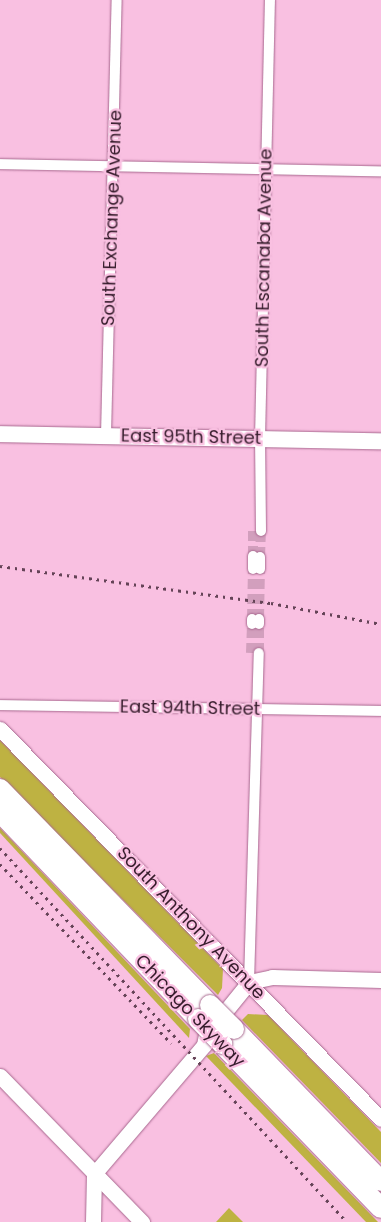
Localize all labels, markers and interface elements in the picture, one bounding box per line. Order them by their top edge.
street label: South Exchange Avenue [97,110,127,326]
street label: South Escanaba Avenue [251,149,277,367]
street label: East 95th Street [121,425,261,449]
street label: East 94th Street [120,696,260,720]
street label: South Anthony Avenue [112,842,270,1004]
street label: Chicago Skyway [131,950,249,1072]

